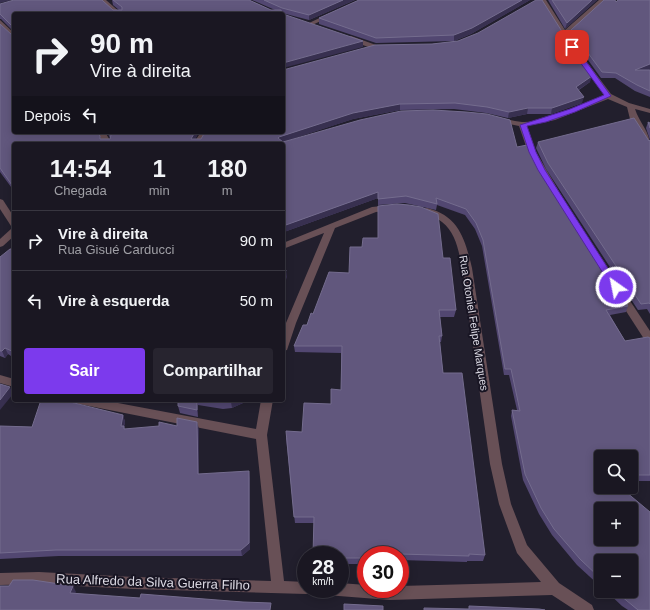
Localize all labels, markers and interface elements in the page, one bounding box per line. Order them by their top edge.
icon: right [24,28,76,80]
text: 90 m [90,28,154,59]
pin [555,30,589,64]
icon: arrive [561,36,583,58]
text: Vire à direita [90,61,191,81]
icon: left [79,104,101,126]
text: Depois [24,107,71,124]
text: 14:54 [50,155,111,182]
text: 1 [152,155,166,182]
text: 180 [207,155,247,182]
text: Chegada [54,183,107,198]
text: min [149,183,170,198]
text: m [222,183,233,198]
text: Vire à direita [58,225,148,242]
icon: right [24,230,46,252]
text: 90 m [240,232,273,249]
text: Rua Gisué Carducci [58,242,174,257]
street label: Rua Otoniel Felipe Marques [457,254,491,392]
position arrow [595,266,637,308]
icon: left [24,290,46,312]
text: Vire à esquerda [58,292,169,309]
text: 50 m [240,292,273,309]
button: Sair [24,348,145,394]
button: Compartilhar [153,348,273,394]
map controls [594,450,638,598]
button: search [594,450,638,494]
button: + [594,502,638,546]
speed limit sign: 30 [357,546,409,598]
button: − [594,554,638,598]
text: 28 [312,556,334,578]
street label: Rua Alfredo da Silva Guerra Filho [56,571,250,593]
text: km/h [312,576,334,587]

